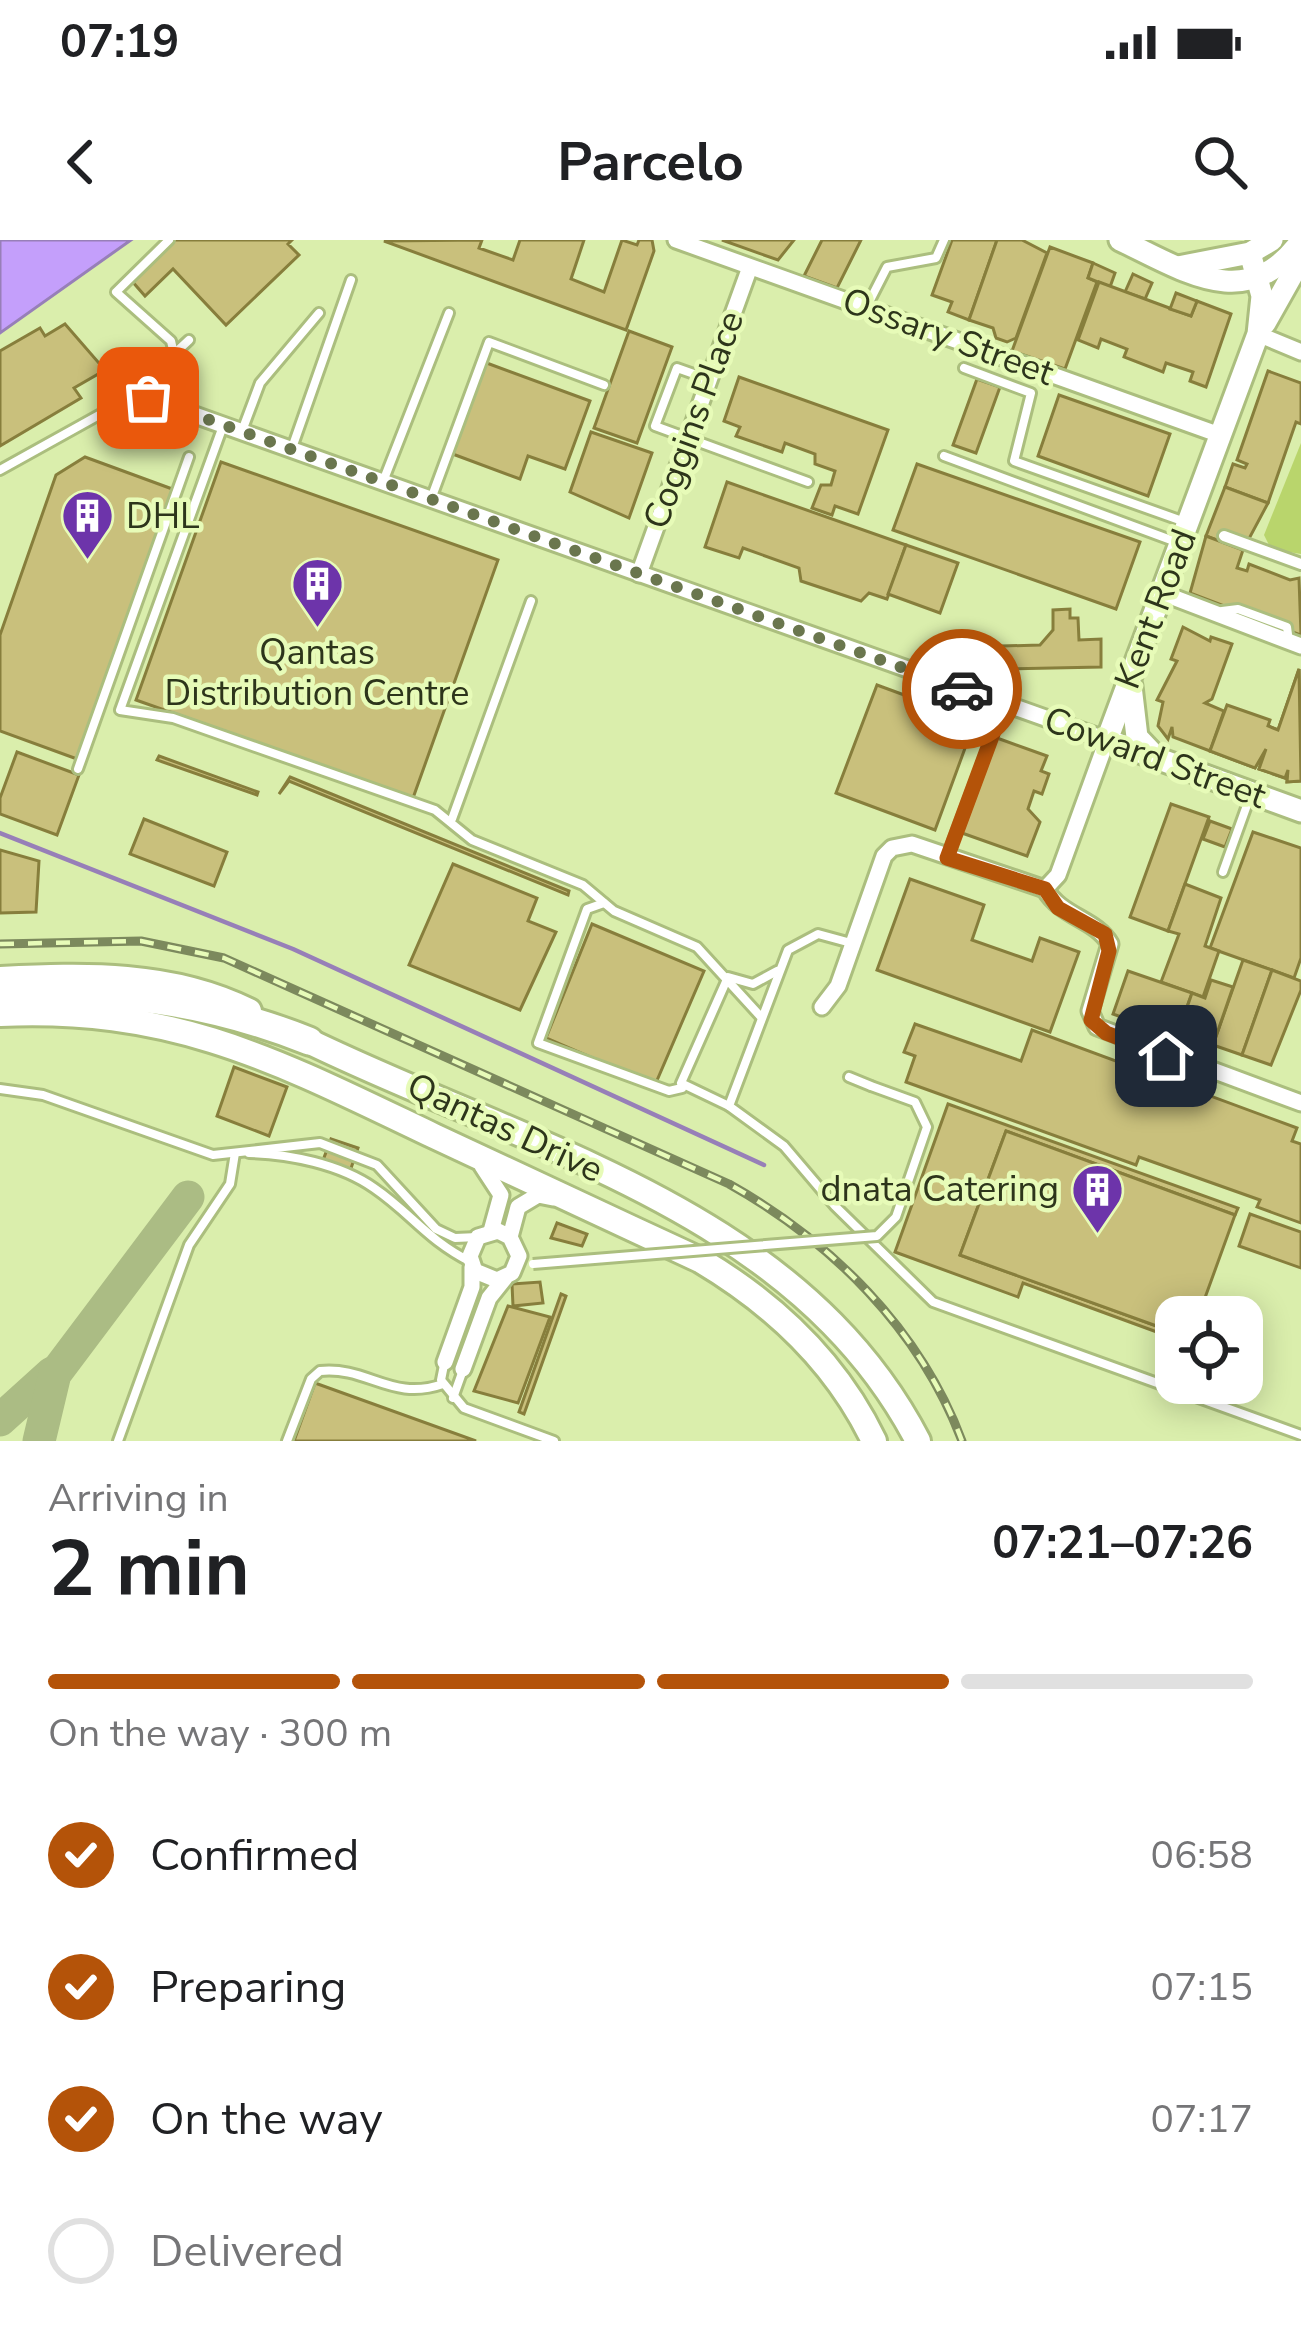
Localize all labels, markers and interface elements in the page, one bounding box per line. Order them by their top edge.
text: 07:19 [60,12,179,73]
text: Parcelo [557,125,744,199]
icon: back [48,129,114,195]
icon: search [1187,129,1253,195]
street label: Ossary Street [836,276,1061,398]
street label: Coggins Place [632,304,756,536]
pin [97,347,199,449]
icon: bag [115,365,181,431]
building icon: DHL [59,488,115,562]
place label: DHL [126,492,200,541]
street label: Kent Road [1103,522,1209,696]
building icon: Qantas Distribution Centre [289,556,345,630]
place label: Qantas Distribution Centre [165,628,469,718]
courier [902,629,1022,749]
icon: car [929,656,995,722]
street label: Coward Street [1037,695,1273,821]
pin [1115,1005,1217,1107]
icon: home [1133,1023,1199,1089]
street label: Qantas Drive [399,1061,611,1195]
building icon: dnata Catering [1070,1161,1126,1235]
place label: dnata Catering [820,1165,1059,1214]
map controls [1155,1296,1263,1404]
button: locate [1155,1296,1263,1404]
text: Arriving in [48,1472,229,1525]
text: 07:21–07:26 [992,1513,1253,1574]
text: 2 min [48,1516,250,1623]
text: On the way · 300 m [48,1707,392,1760]
icon: check [48,1822,114,1888]
text: Confirmed [150,1825,359,1886]
text: 06:58 [1151,1829,1253,1882]
icon: check [48,1954,114,2020]
text: Preparing [150,1957,346,2018]
text: 07:15 [1151,1961,1253,2014]
icon: check [48,2086,114,2152]
text: On the way [150,2089,383,2150]
text: 07:17 [1151,2093,1253,2146]
text: Delivered [150,2221,344,2282]

